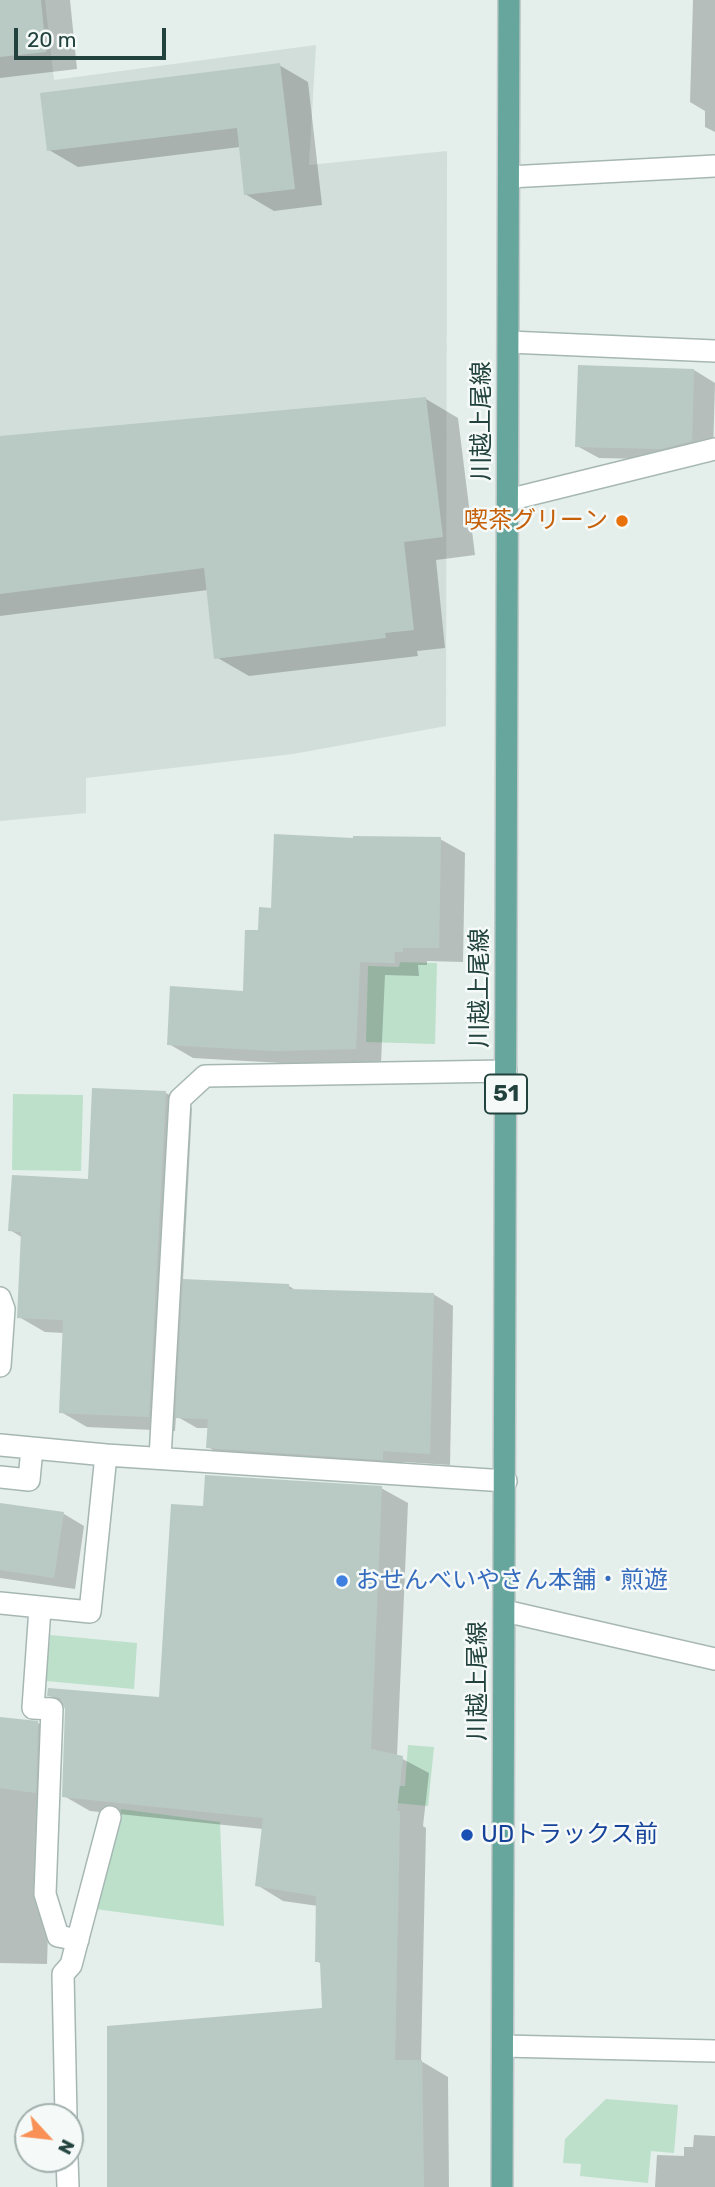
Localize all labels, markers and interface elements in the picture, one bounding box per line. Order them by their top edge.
scale bar [18,14,170,58]
text: 20 m [27,27,76,52]
street label: 川越上尾線 [468,361,496,481]
place label: 喫茶グリーン [464,507,608,535]
marker: 喫茶グリーン [614,513,630,529]
street label: 川越上尾線 [466,928,494,1048]
road number: 51 [485,1074,527,1114]
place label: おせんべいやさん本舗・煎遊 [356,1567,668,1595]
marker: おせんべいやさん本舗・煎遊 [334,1573,350,1589]
street label: 川越上尾線 [464,1621,492,1741]
place label: UDトラックス前 [481,1821,658,1849]
marker: UDトラックス前 [459,1827,475,1843]
north arrow [14,2103,84,2173]
text: N [53,2136,80,2158]

